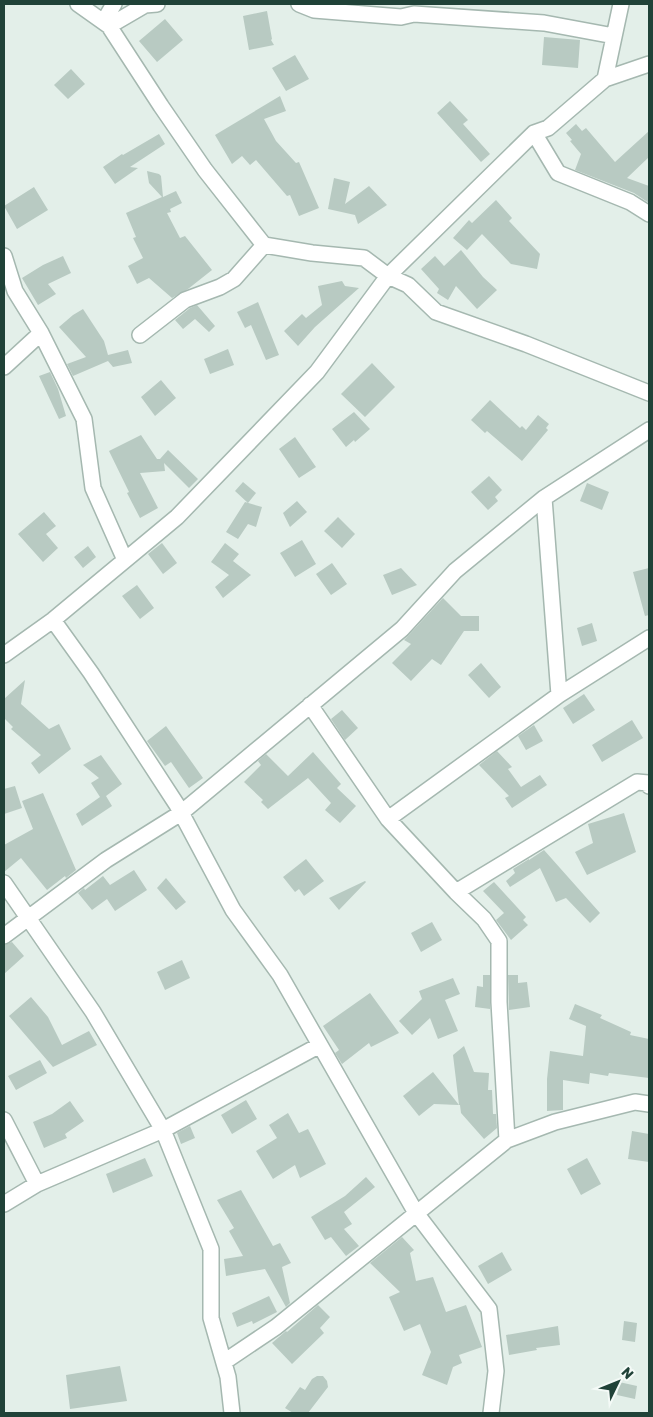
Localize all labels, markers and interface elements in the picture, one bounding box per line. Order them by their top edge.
north arrow [593,1357,643,1407]
text: N [617,1364,637,1383]

